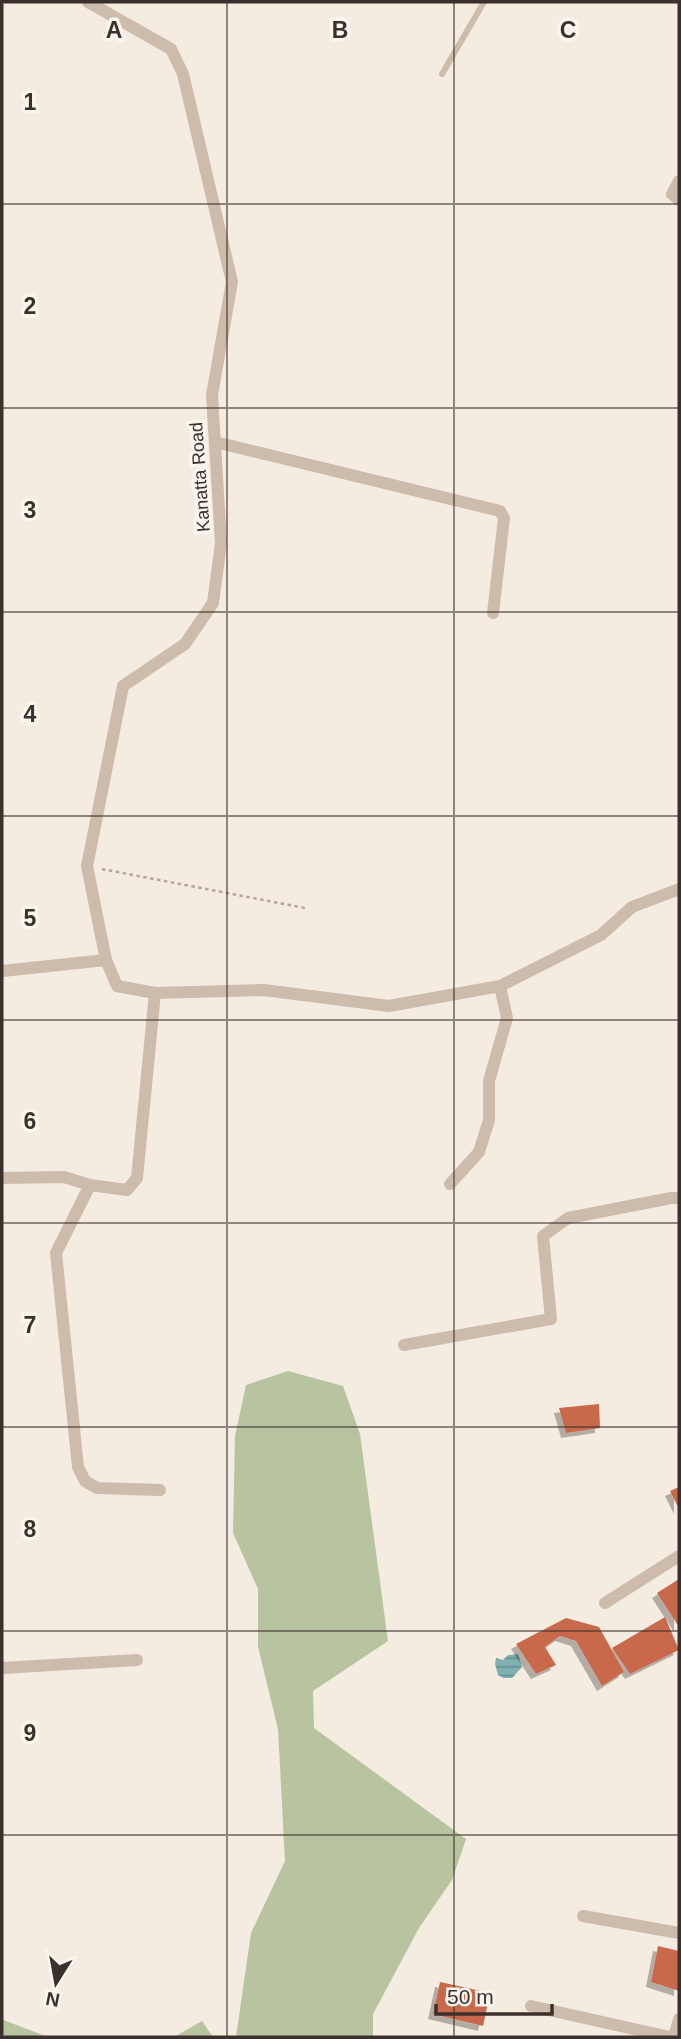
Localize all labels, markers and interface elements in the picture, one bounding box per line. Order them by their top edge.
text: A [106,17,122,43]
text: B [332,17,348,43]
text: C [560,17,576,43]
text: 1 [24,89,37,115]
text: 2 [24,293,36,319]
street label: Kanatta Road [186,421,214,533]
text: 3 [24,497,36,523]
text: 4 [24,701,37,727]
text: 5 [24,905,37,931]
text: 6 [24,1108,36,1134]
text: 7 [24,1312,36,1338]
text: 8 [24,1516,37,1542]
text: 9 [24,1720,36,1746]
north arrow [21,1948,91,2018]
scale bar [436,1972,552,2016]
text: 50 m [447,1985,494,2008]
text: N [44,1988,62,2011]

